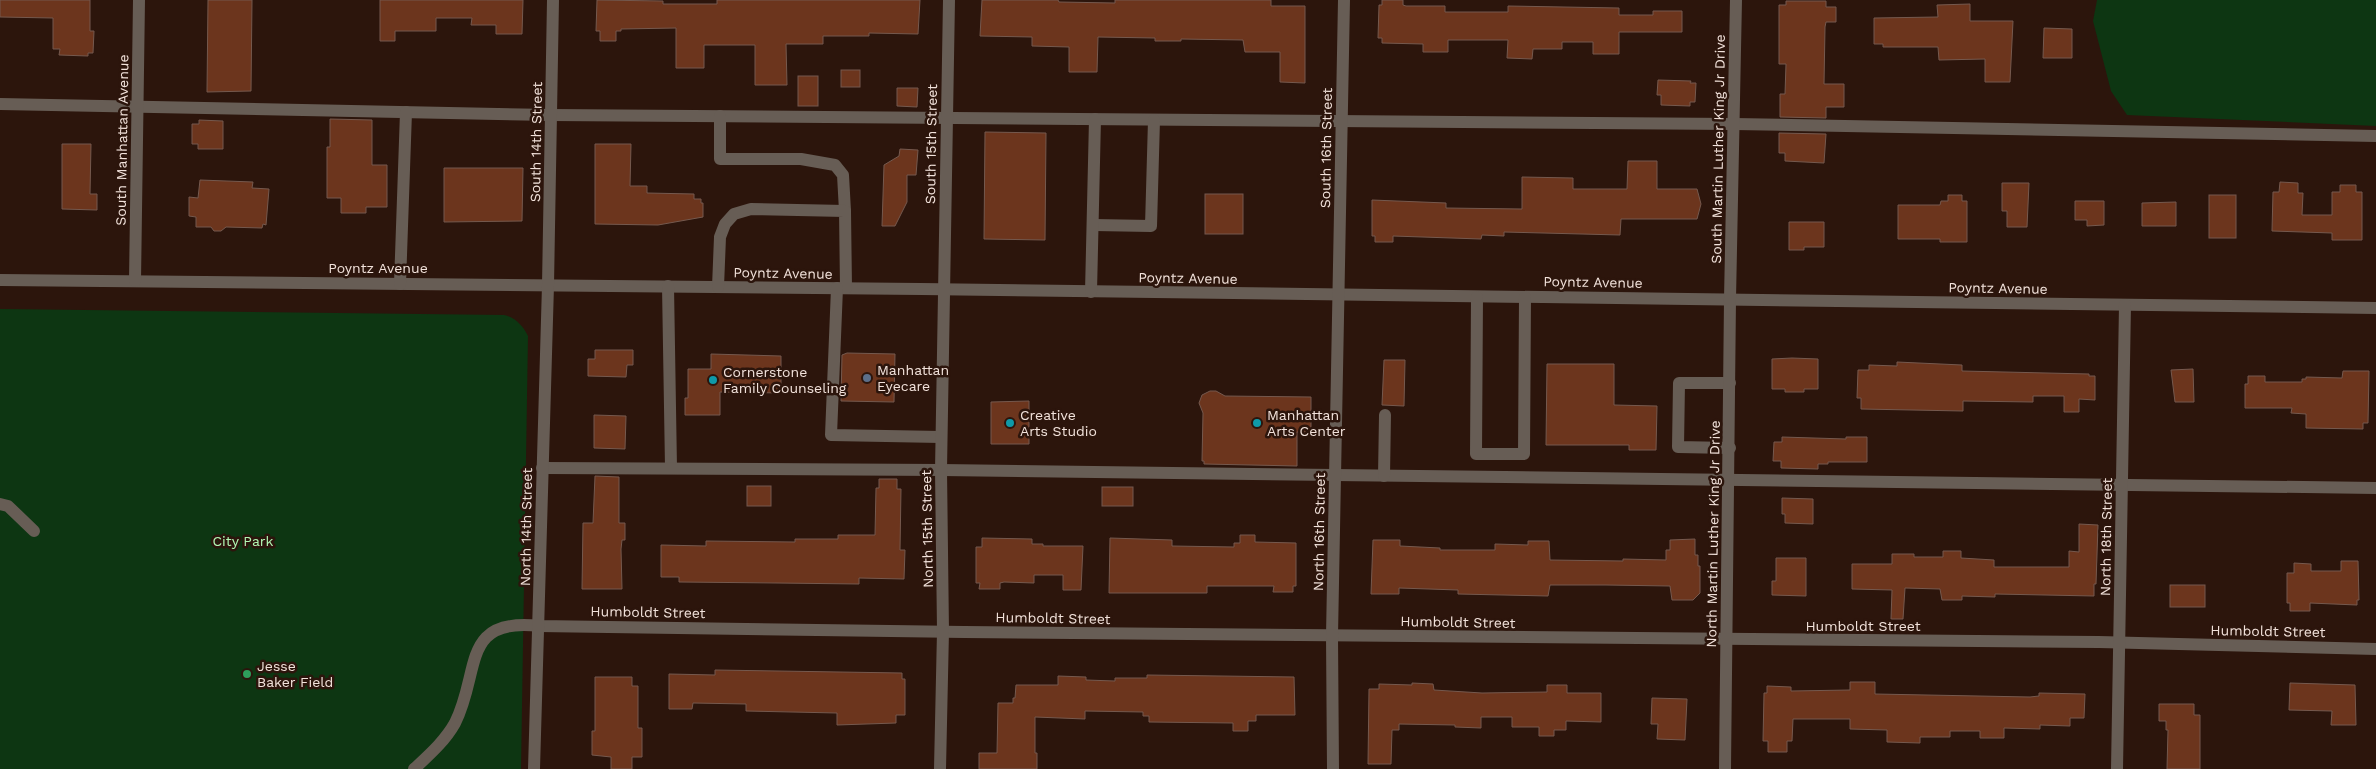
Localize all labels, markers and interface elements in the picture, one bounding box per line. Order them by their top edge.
street label: South Martin Luther King Jr Drive [1708,34,1728,264]
street label: South Manhattan Avenue [113,54,131,226]
street label: South 14th Street [527,81,545,202]
street label: South 15th Street [922,84,940,204]
street label: South 16th Street [1317,88,1335,208]
street label: Poyntz Avenue [328,260,428,276]
street label: Poyntz Avenue [733,264,833,282]
street label: Poyntz Avenue [1138,269,1238,287]
street label: Poyntz Avenue [1543,273,1643,291]
street label: Poyntz Avenue [1948,279,2048,297]
place label: Manhattan Eyecare [877,362,949,394]
place label: Cornerstone Family Counseling [723,364,847,396]
marker: Manhattan Eyecare [861,372,873,384]
marker: Cornerstone Family Counseling [707,374,719,386]
place label: Creative Arts Studio [1020,407,1097,439]
place label: Manhattan Arts Center [1267,407,1346,439]
marker: Creative Arts Studio [1004,417,1016,429]
marker: Manhattan Arts Center [1251,417,1263,429]
street label: North Martin Luther King Jr Drive [1703,420,1723,648]
street label: North 14th Street [517,468,535,586]
street label: North 15th Street [918,470,936,588]
street label: North 16th Street [1310,473,1328,591]
street label: North 18th Street [2097,478,2115,596]
park label: City Park [213,533,274,549]
street label: Humboldt Street [590,603,706,621]
street label: Humboldt Street [995,609,1111,627]
street label: Humboldt Street [1400,613,1516,631]
street label: Humboldt Street [1805,618,1921,634]
street label: Humboldt Street [2210,622,2326,640]
place label: Jesse Baker Field [257,658,333,690]
marker: Jesse Baker Field [241,668,253,680]

